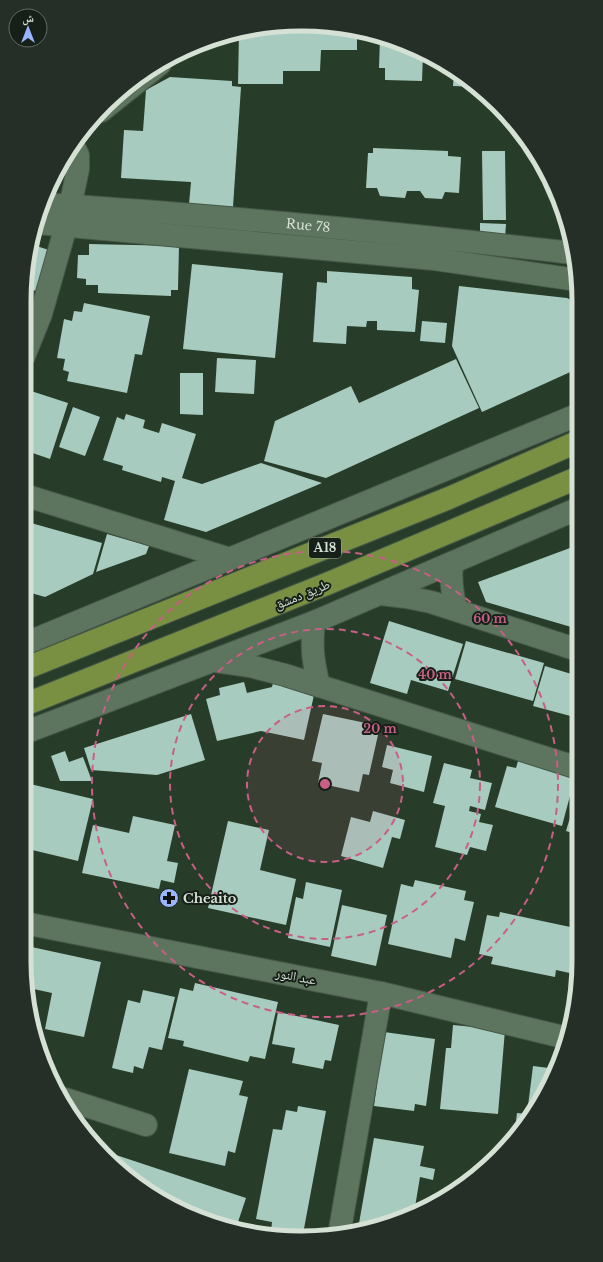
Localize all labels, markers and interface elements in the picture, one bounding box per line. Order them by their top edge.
north arrow [8,8,48,48]
text: ش [22,11,34,26]
street label: Rue 78 [285,215,331,236]
road number: A18 [309,538,341,558]
street label: طريق دمشق [272,576,333,613]
text: 60 m [473,611,508,626]
text: 40 m [418,667,452,682]
text: 20 m [363,721,397,736]
centre of rings [318,777,332,791]
pharmacy icon: Cheaito [158,887,180,909]
place label: Cheaito [183,890,237,907]
street label: عبد النور [273,964,318,989]

